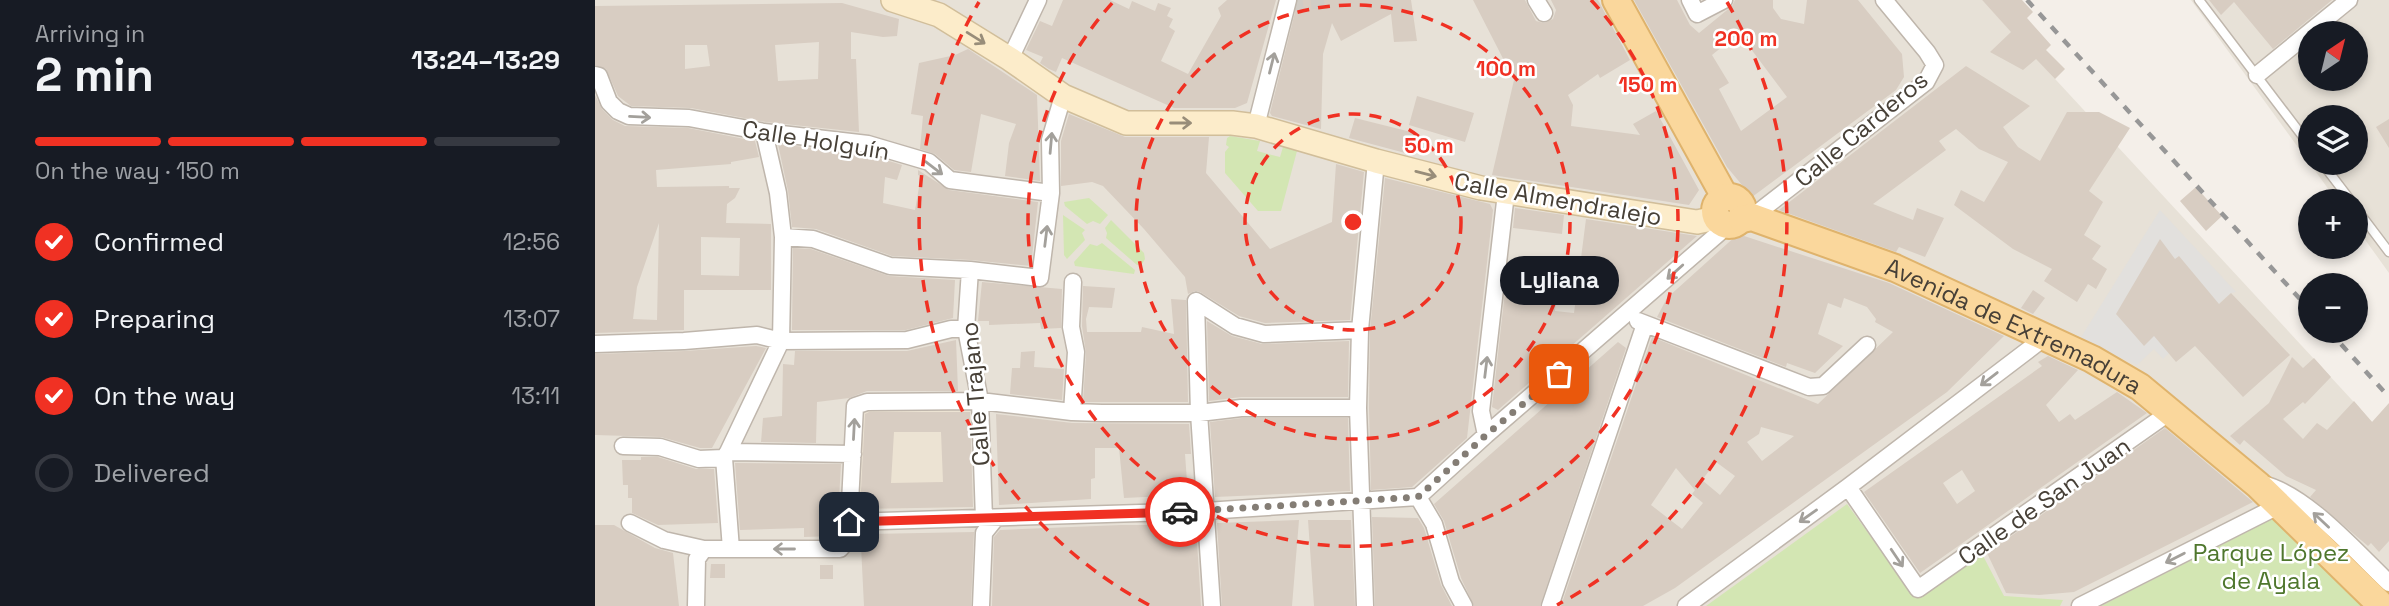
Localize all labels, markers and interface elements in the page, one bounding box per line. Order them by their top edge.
text: Arriving in [35,19,145,49]
north arrow [2298,21,2368,91]
map controls [2298,21,2368,343]
text: 200 m [1715,25,1777,52]
one-way arrow [966,32,986,46]
text: 13:24–13:29 [411,43,560,77]
text: 2 min [35,46,154,104]
one-way arrow [1266,52,1279,75]
text: 100 m [1476,55,1536,82]
street label: Calle Carderos [1788,64,1934,194]
text: 150 m [1619,71,1677,98]
button: layers [2298,105,2368,175]
one-way arrow [629,110,652,123]
street label: Calle Holguín [740,113,892,167]
one-way arrow [1169,116,1192,130]
one-way arrow [1045,132,1058,155]
text: 50 m [1404,132,1454,159]
text: On the way · 150 m [35,156,240,186]
one-way arrow [925,160,943,175]
street label: Calle Almendralejo [1452,165,1664,233]
one-way arrow [1414,168,1437,181]
button: + [2298,189,2368,259]
centre of rings [1341,210,1365,234]
icon: check [35,223,73,261]
text: Confirmed [94,225,224,259]
one-way arrow [1039,225,1052,247]
text: 12:56 [503,227,560,257]
street label: Avenida de Extremadura [1881,250,2148,401]
callout: Lyliana [1499,255,1619,304]
one-way arrow [1667,264,1684,281]
text: Lyliana [1520,265,1599,295]
button: − [2298,273,2368,343]
icon: check [35,300,73,338]
text: Preparing [94,302,215,336]
text: 13:07 [503,304,560,334]
street label: Calle Trajano [953,321,997,467]
pin [1529,344,1589,404]
icon: bag [1540,355,1578,393]
one-way arrow [1480,357,1493,379]
one-way arrow [1980,371,1999,386]
icon: check [35,377,73,415]
text: On the way [94,379,235,413]
text: 13:11 [511,381,560,411]
one-way arrow [848,418,861,441]
street label: Calle de San Juan [1952,430,2136,572]
text: Delivered [94,456,210,490]
courier [1145,477,1215,547]
pin [819,492,879,552]
icon: car [1161,493,1199,531]
icon: home [830,503,868,541]
one-way arrow [1799,509,1818,523]
one-way arrow [2312,512,2330,528]
park label: Parque López de Ayala [2193,537,2349,596]
one-way arrow [773,543,796,556]
one-way arrow [1890,548,1904,567]
one-way arrow [2165,552,2186,566]

